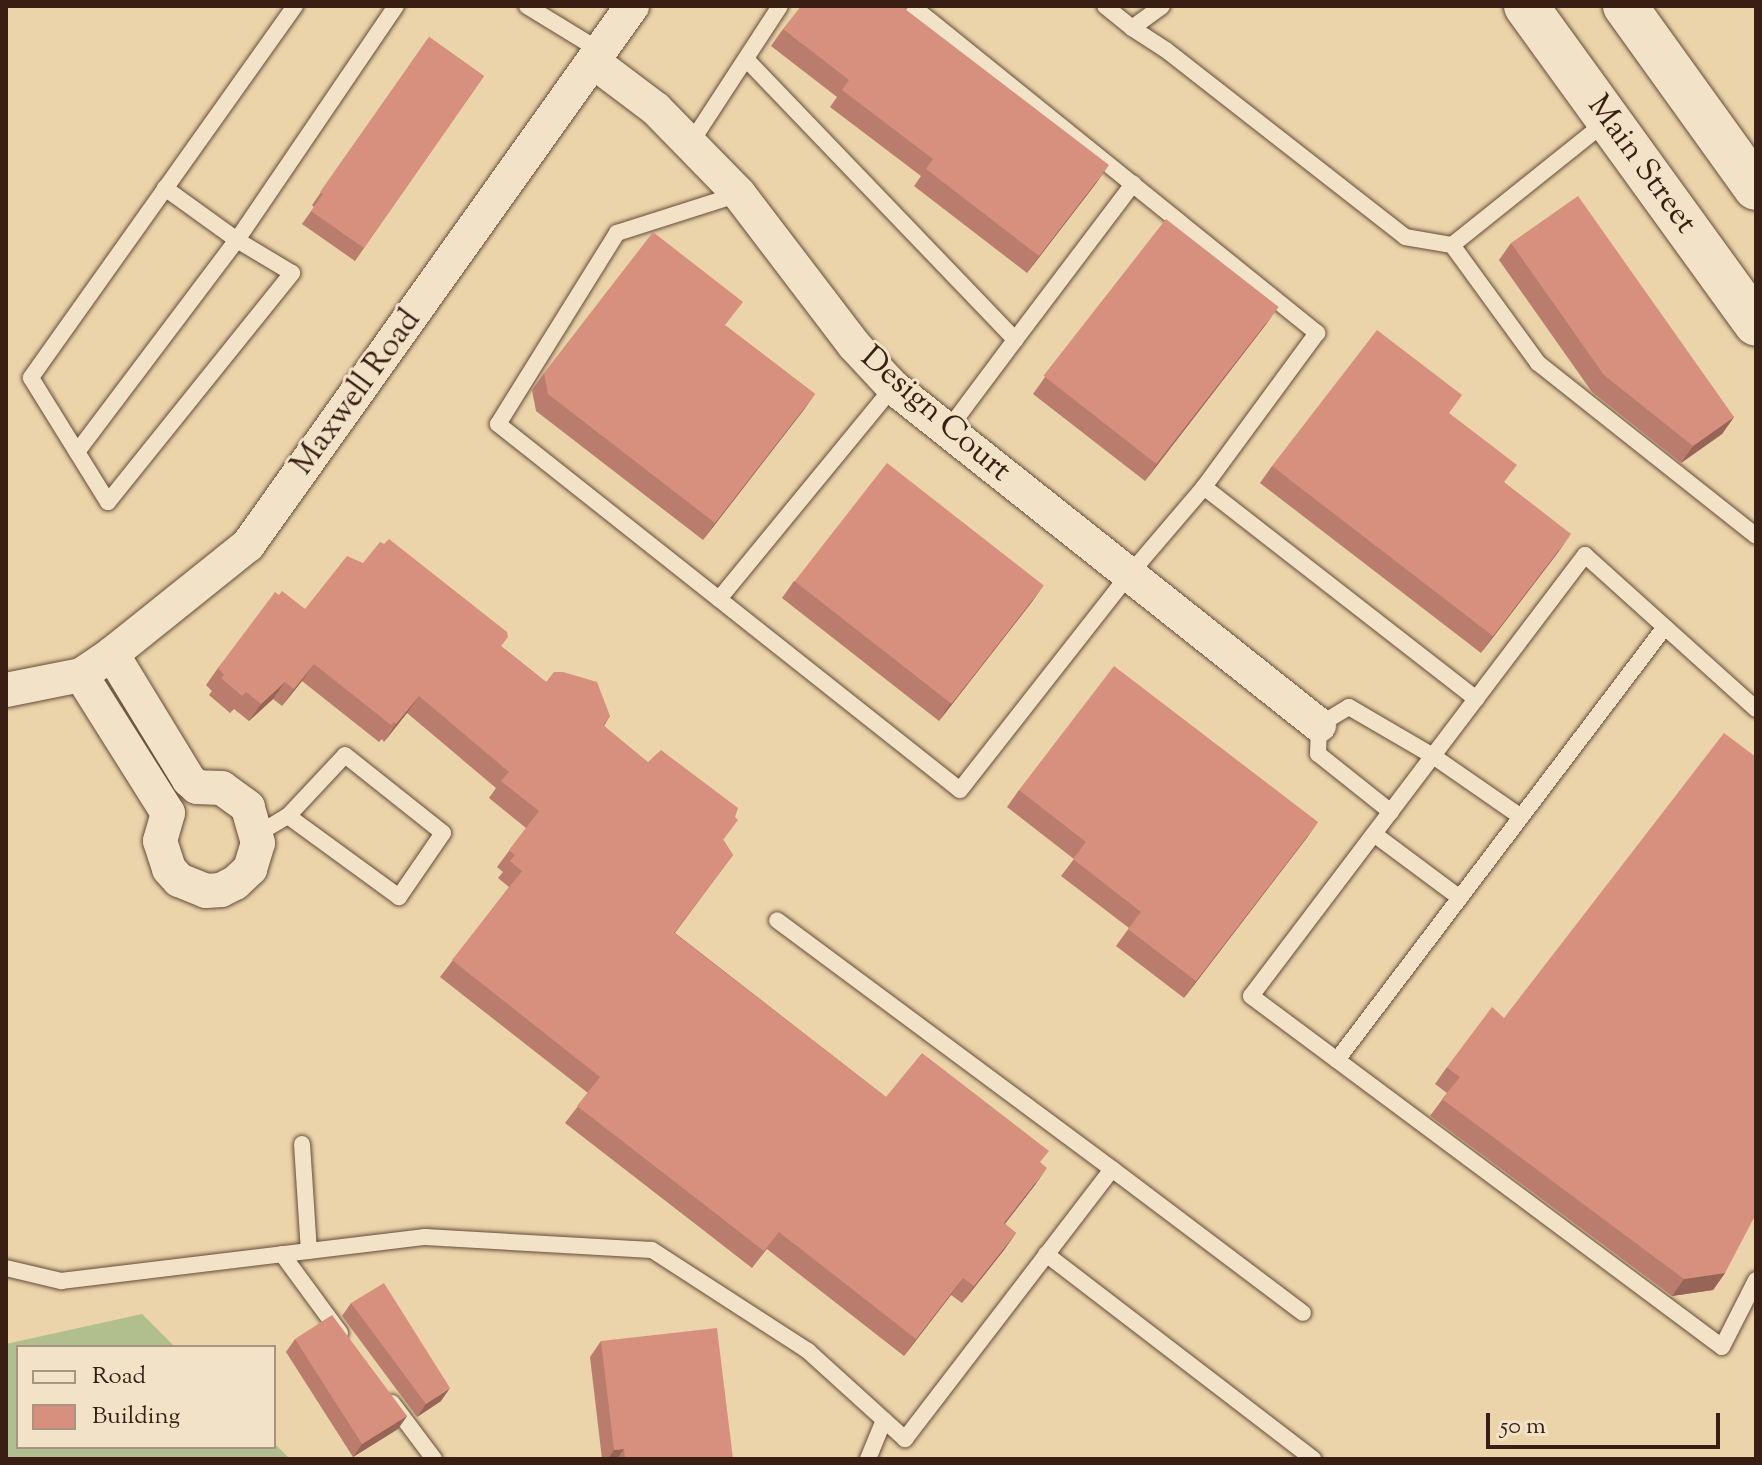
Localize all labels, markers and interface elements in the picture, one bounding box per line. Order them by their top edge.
street label: Main Street [1578,88,1704,242]
street label: Maxwell Road [284,303,430,483]
street label: Design Court [852,339,1018,491]
legend [16,1345,276,1449]
text: Road [92,1360,146,1394]
scale bar [1490,1397,1724,1447]
text: Building [92,1400,180,1434]
text: 50 m [1500,1410,1546,1444]

